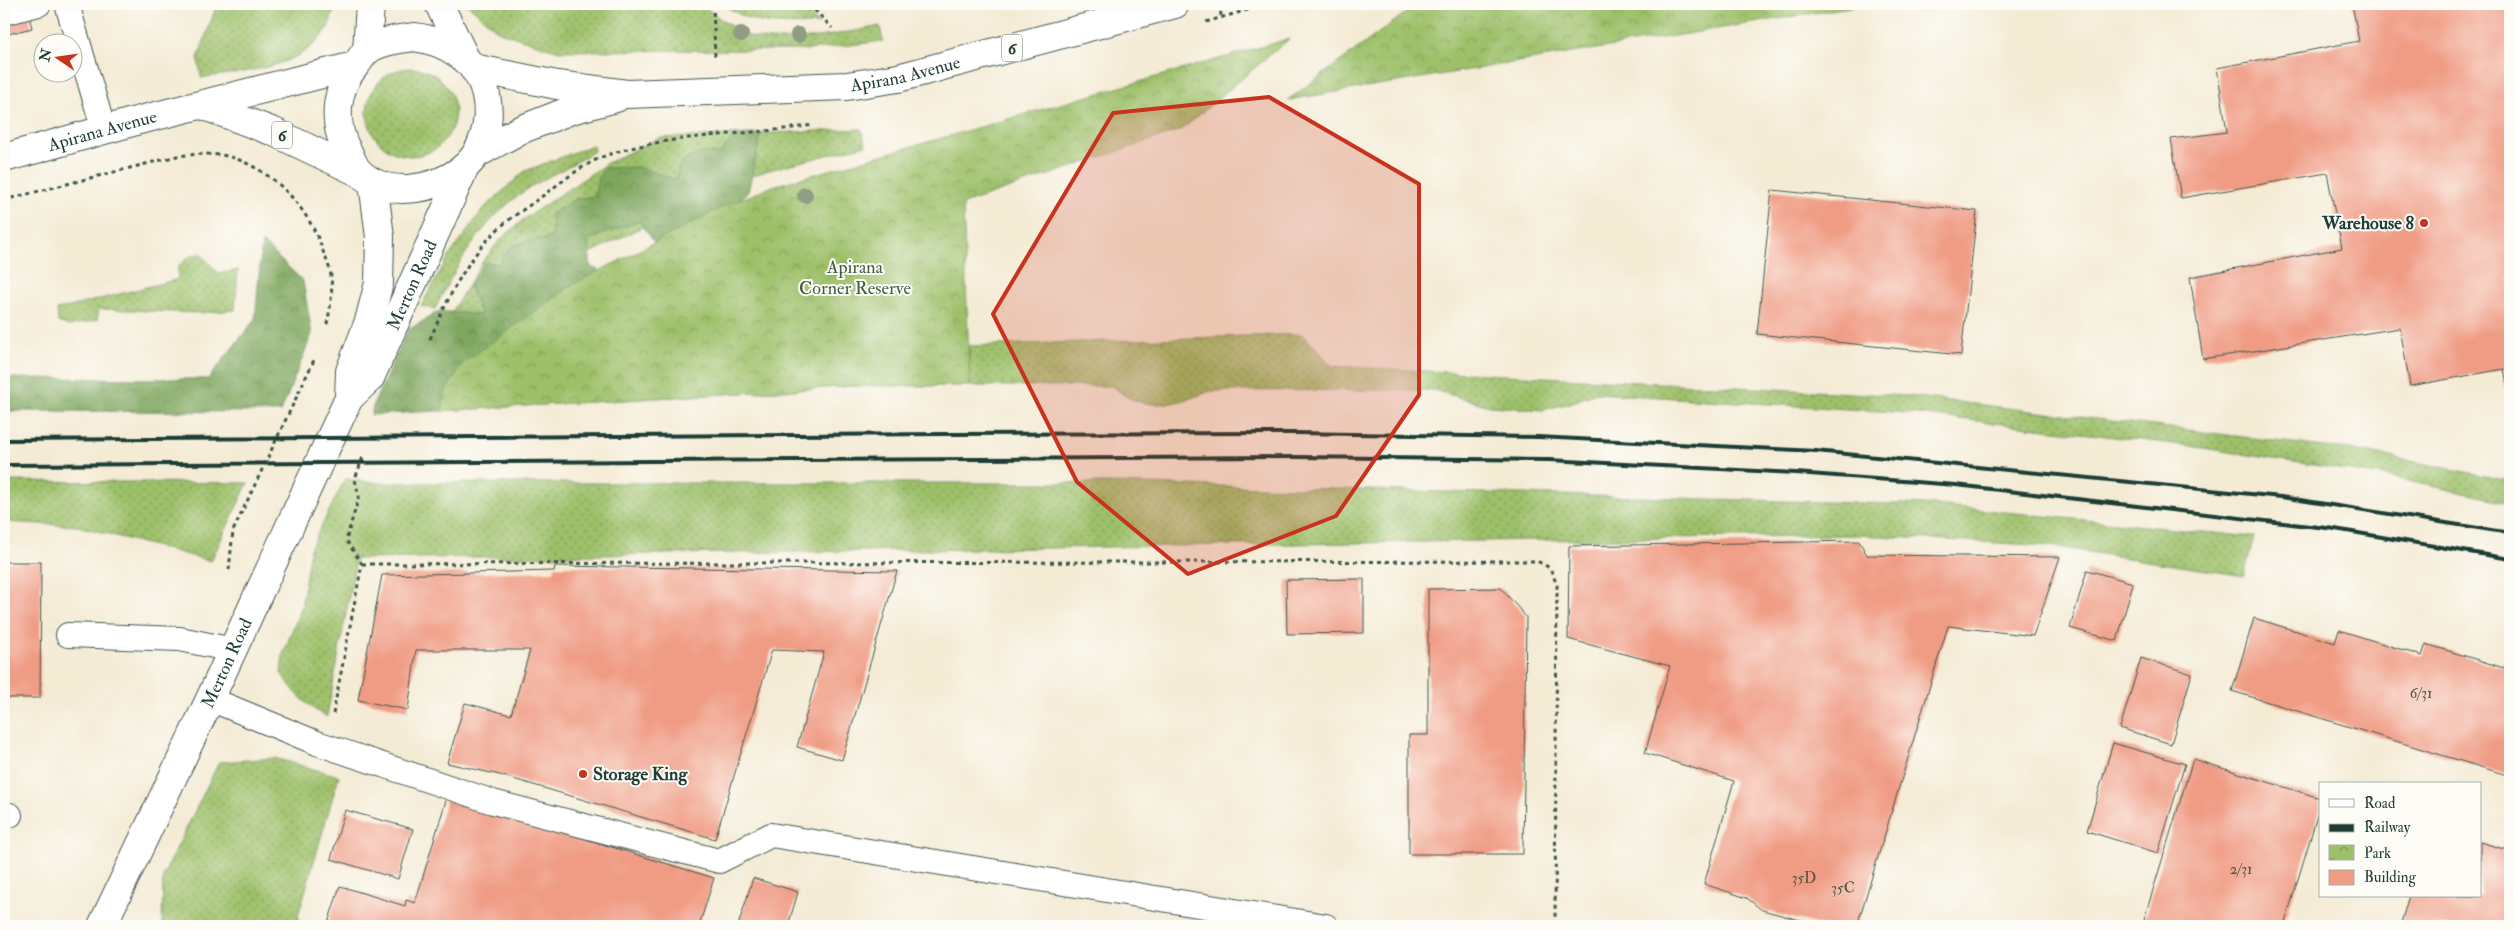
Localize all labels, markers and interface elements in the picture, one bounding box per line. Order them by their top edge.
north arrow [32,32,82,82]
road number: 6 [1002,34,1022,62]
text: N [36,47,56,64]
street label: Apirana Avenue [848,51,963,97]
street label: Apirana Avenue [44,105,160,157]
road number: 6 [272,122,292,148]
place label: Warehouse 8 [2321,212,2415,235]
marker: Warehouse 8 [2418,217,2430,229]
street label: Merton Road [382,236,443,334]
park label: Apirana Corner Reserve [799,256,911,300]
street label: Merton Road [196,614,258,712]
house number: 6/31 [2410,684,2432,703]
place label: Storage King [593,763,688,786]
marker: Storage King [577,768,589,780]
legend [2319,782,2482,898]
text: Road [2364,794,2396,813]
text: Railway [2364,818,2411,837]
text: Park [2364,844,2391,863]
house number: 2/31 [2230,860,2252,879]
text: Building [2364,868,2416,887]
house number: 35D [1792,869,1816,888]
house number: 35C [1831,879,1855,898]

